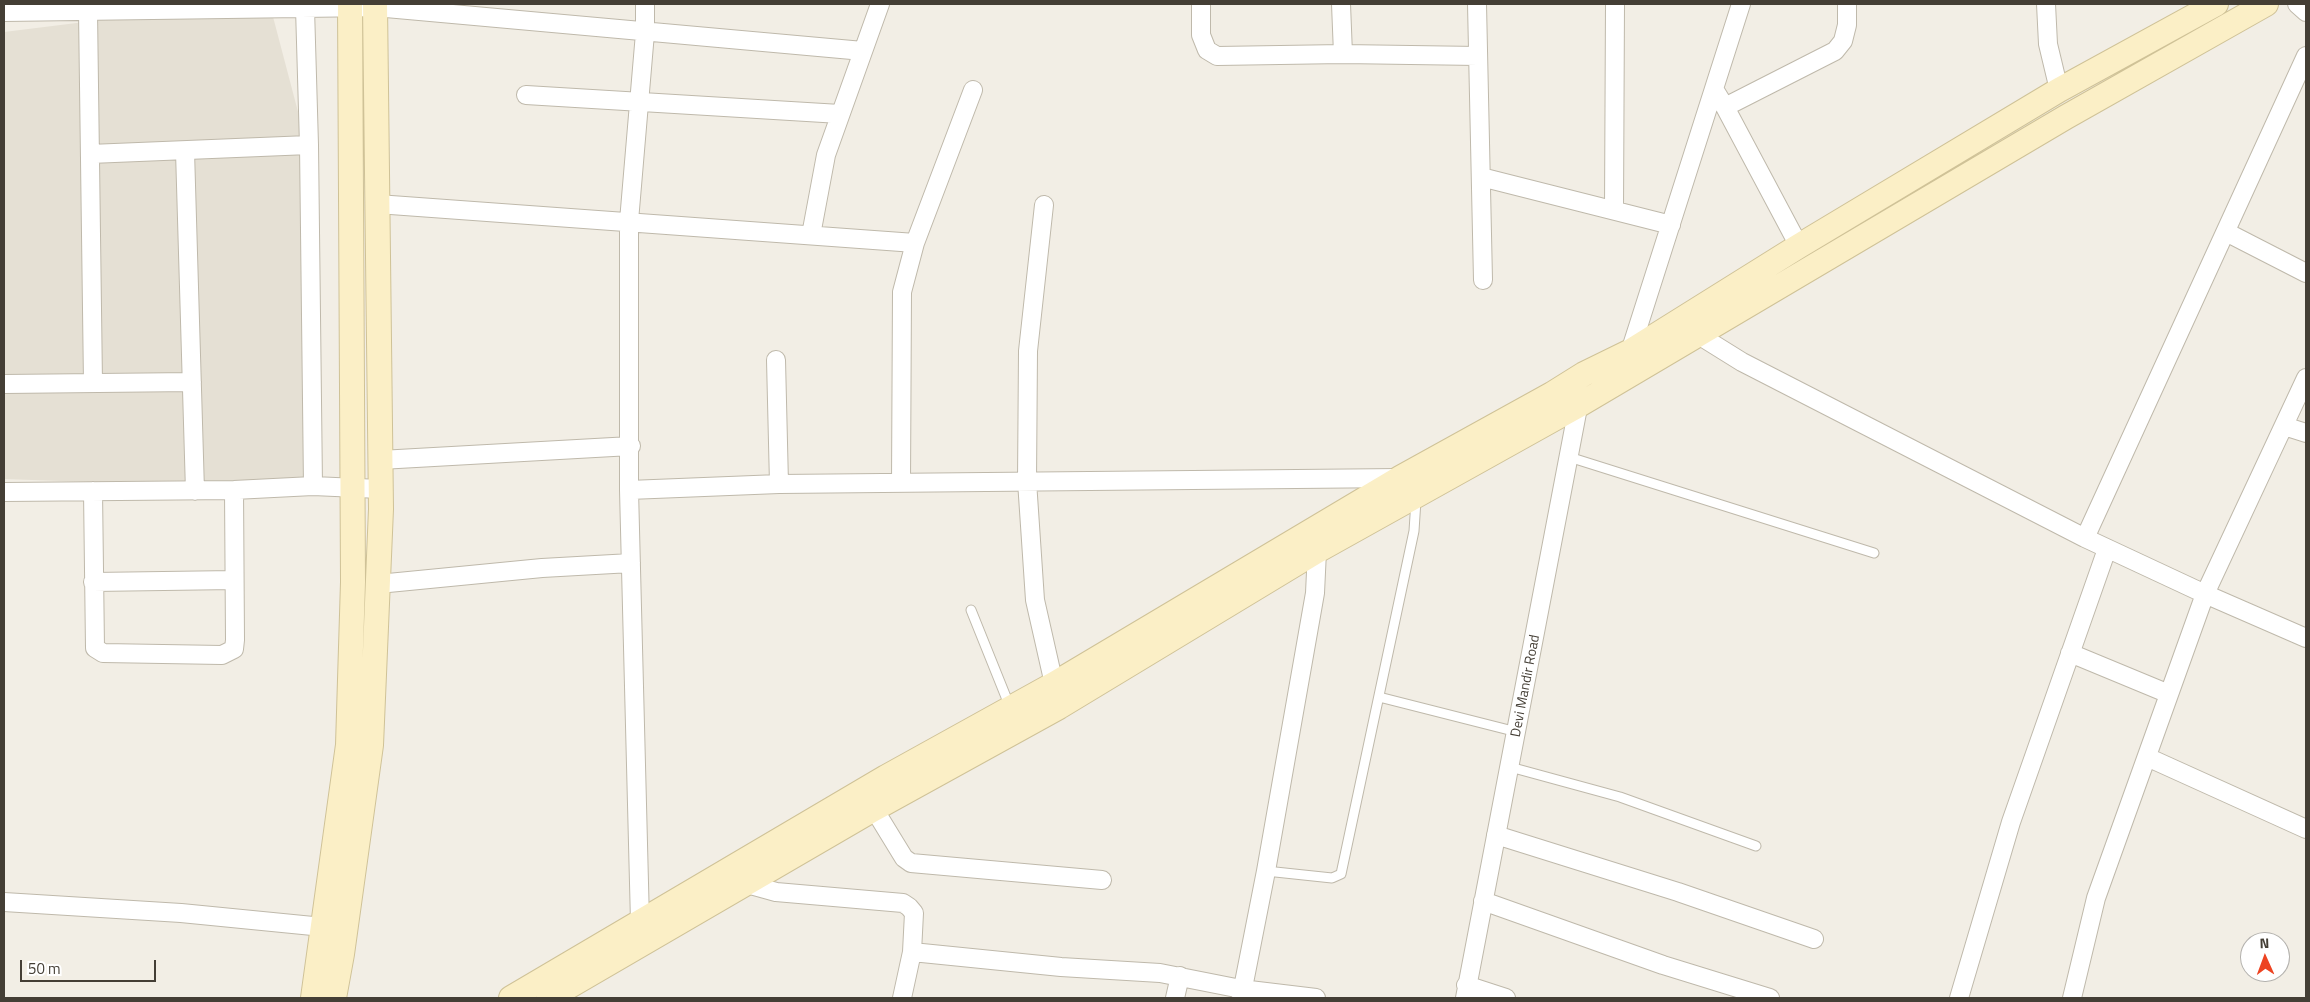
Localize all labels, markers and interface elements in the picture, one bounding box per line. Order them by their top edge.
street label: Devi Mandir Road [1508,633,1544,739]
north arrow [2240,932,2290,982]
text: N [2259,932,2270,953]
scale bar [22,950,159,982]
text: 50 m [28,957,61,980]

